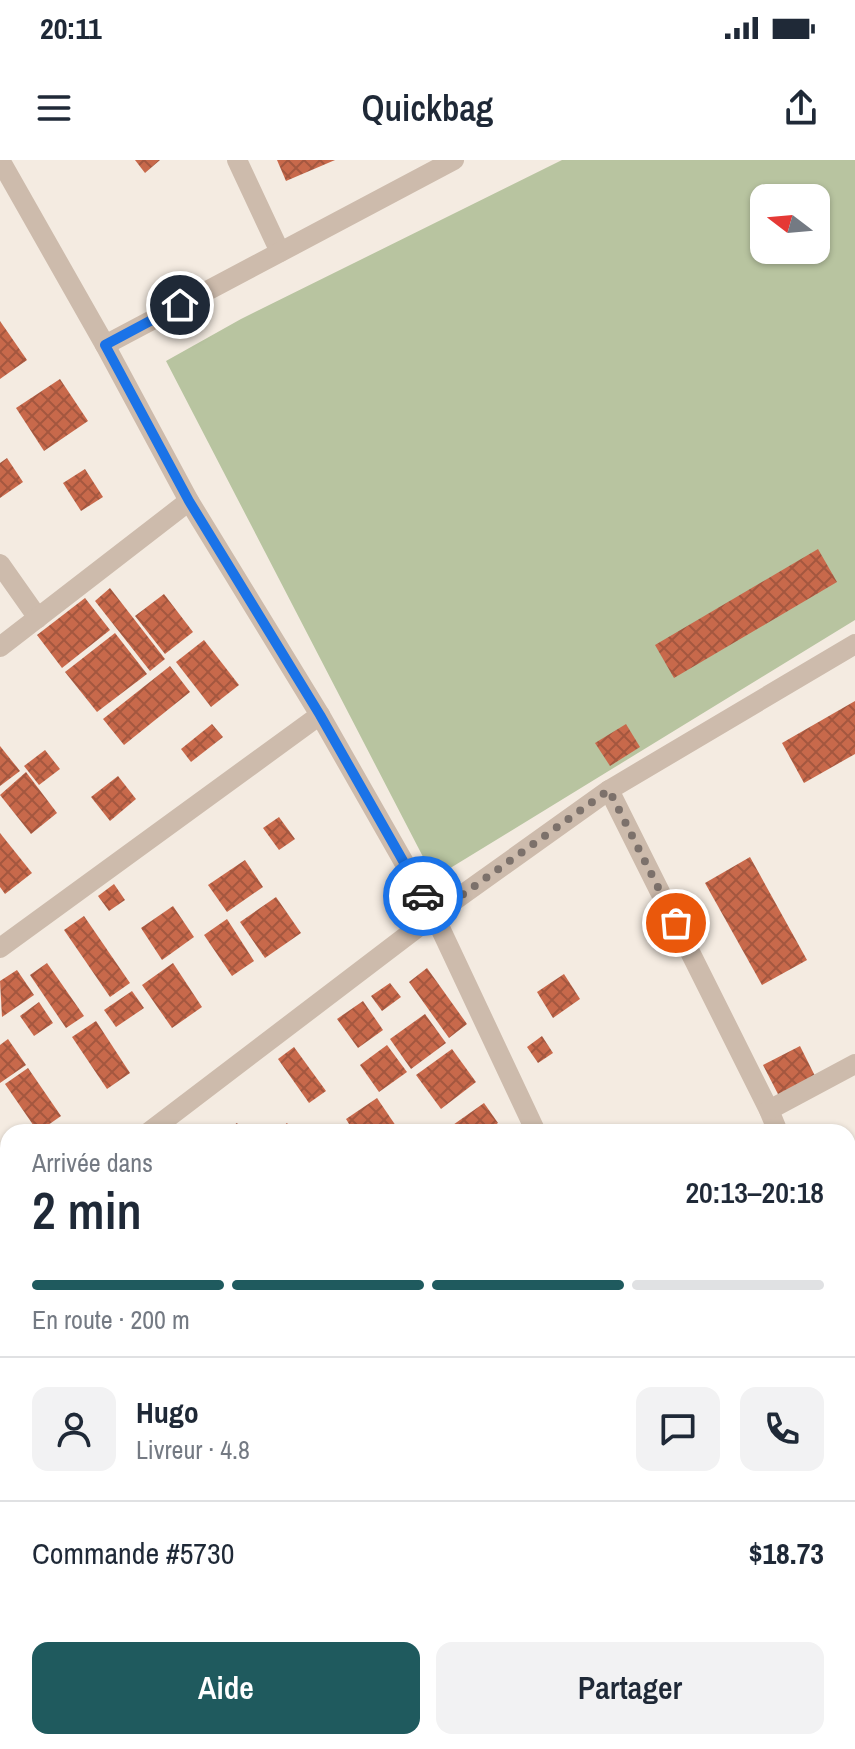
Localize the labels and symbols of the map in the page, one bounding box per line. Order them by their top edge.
north arrow [750,184,830,264]
pin [146,271,214,339]
courier [383,856,463,936]
pin [642,889,710,957]

